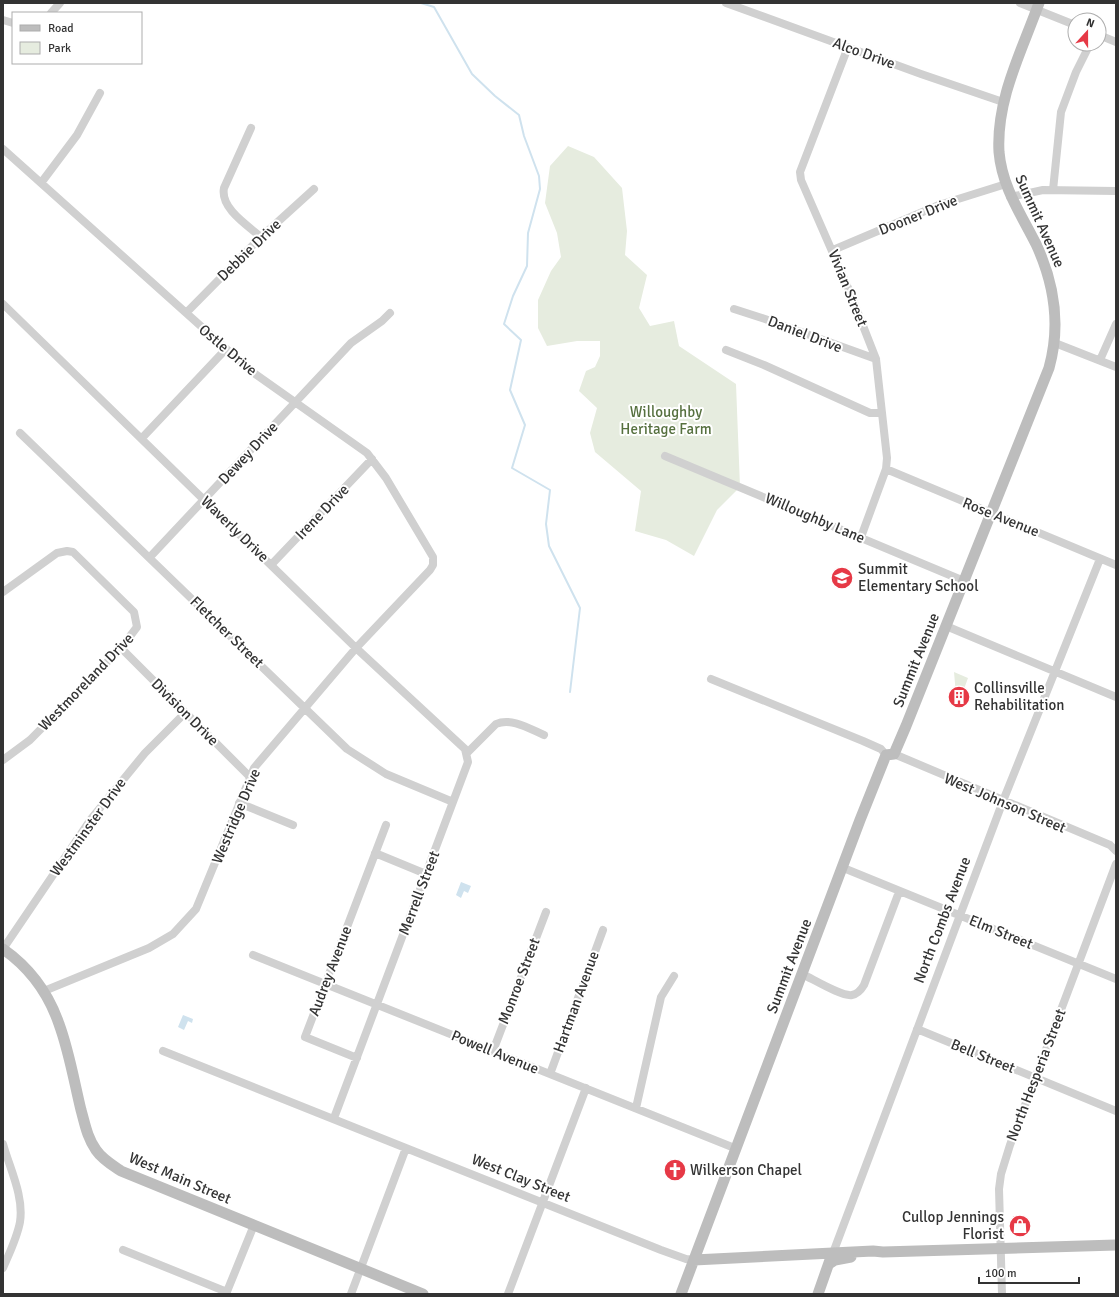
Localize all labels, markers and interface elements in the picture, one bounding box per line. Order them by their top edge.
legend [12,12,142,64]
north arrow [1067,12,1107,52]
text: N [1085,16,1096,31]
text: Road [48,21,74,36]
street label: Alco Drive [830,33,898,73]
text: Park [48,41,71,56]
street label: Summit Avenue [1011,172,1069,270]
street label: Dooner Drive [876,191,960,239]
street label: Debbie Drive [213,215,285,285]
street label: Vivian Street [824,247,872,329]
street label: Daniel Drive [765,312,845,356]
street label: Ostle Drive [195,321,261,379]
park label: Willoughby Heritage Farm [620,403,712,438]
street label: Dewey Drive [215,418,281,488]
street label: Irene Drive [291,481,353,543]
street label: Willoughby Lane [762,489,868,547]
street label: Waverly Drive [197,492,273,566]
street label: Rose Avenue [960,494,1042,540]
place label: Summit Elementary School [858,560,979,595]
school or university icon: Summit Elementary School [829,565,855,591]
street label: Fletcher Street [186,592,268,672]
street label: Summit Avenue [889,610,943,710]
street label: Westmoreland Drive [35,629,137,735]
street label: Division Drive [148,675,222,749]
place label: Collinsville Rehabilitation [974,679,1065,714]
building icon: Collinsville Rehabilitation [946,684,972,710]
street label: Westridge Drive [208,766,264,866]
street label: West Johnson Street [941,769,1069,837]
street label: Westminster Drive [46,774,130,880]
street label: Merrell Street [395,848,443,938]
street label: North Combs Avenue [910,854,974,986]
street label: Elm Street [966,911,1036,953]
street label: Summit Avenue [763,916,815,1016]
street label: Audrey Avenue [305,923,355,1019]
street label: Monroe Street [494,935,544,1027]
street label: Hartman Avenue [549,949,603,1055]
street label: North Hesperia Street [1003,1006,1069,1144]
street label: Powell Avenue [449,1026,541,1078]
street label: Bell Street [948,1035,1018,1077]
street label: West Main Street [126,1148,234,1208]
street label: West Clay Street [469,1150,573,1206]
church icon: Wilkerson Chapel [662,1157,688,1183]
place label: Wilkerson Chapel [690,1161,802,1179]
place label: Cullop Jennings Florist [902,1208,1004,1243]
shop icon: Cullop Jennings Florist [1007,1213,1033,1239]
scale bar [979,1259,1079,1285]
text: 100 m [985,1266,1017,1281]

